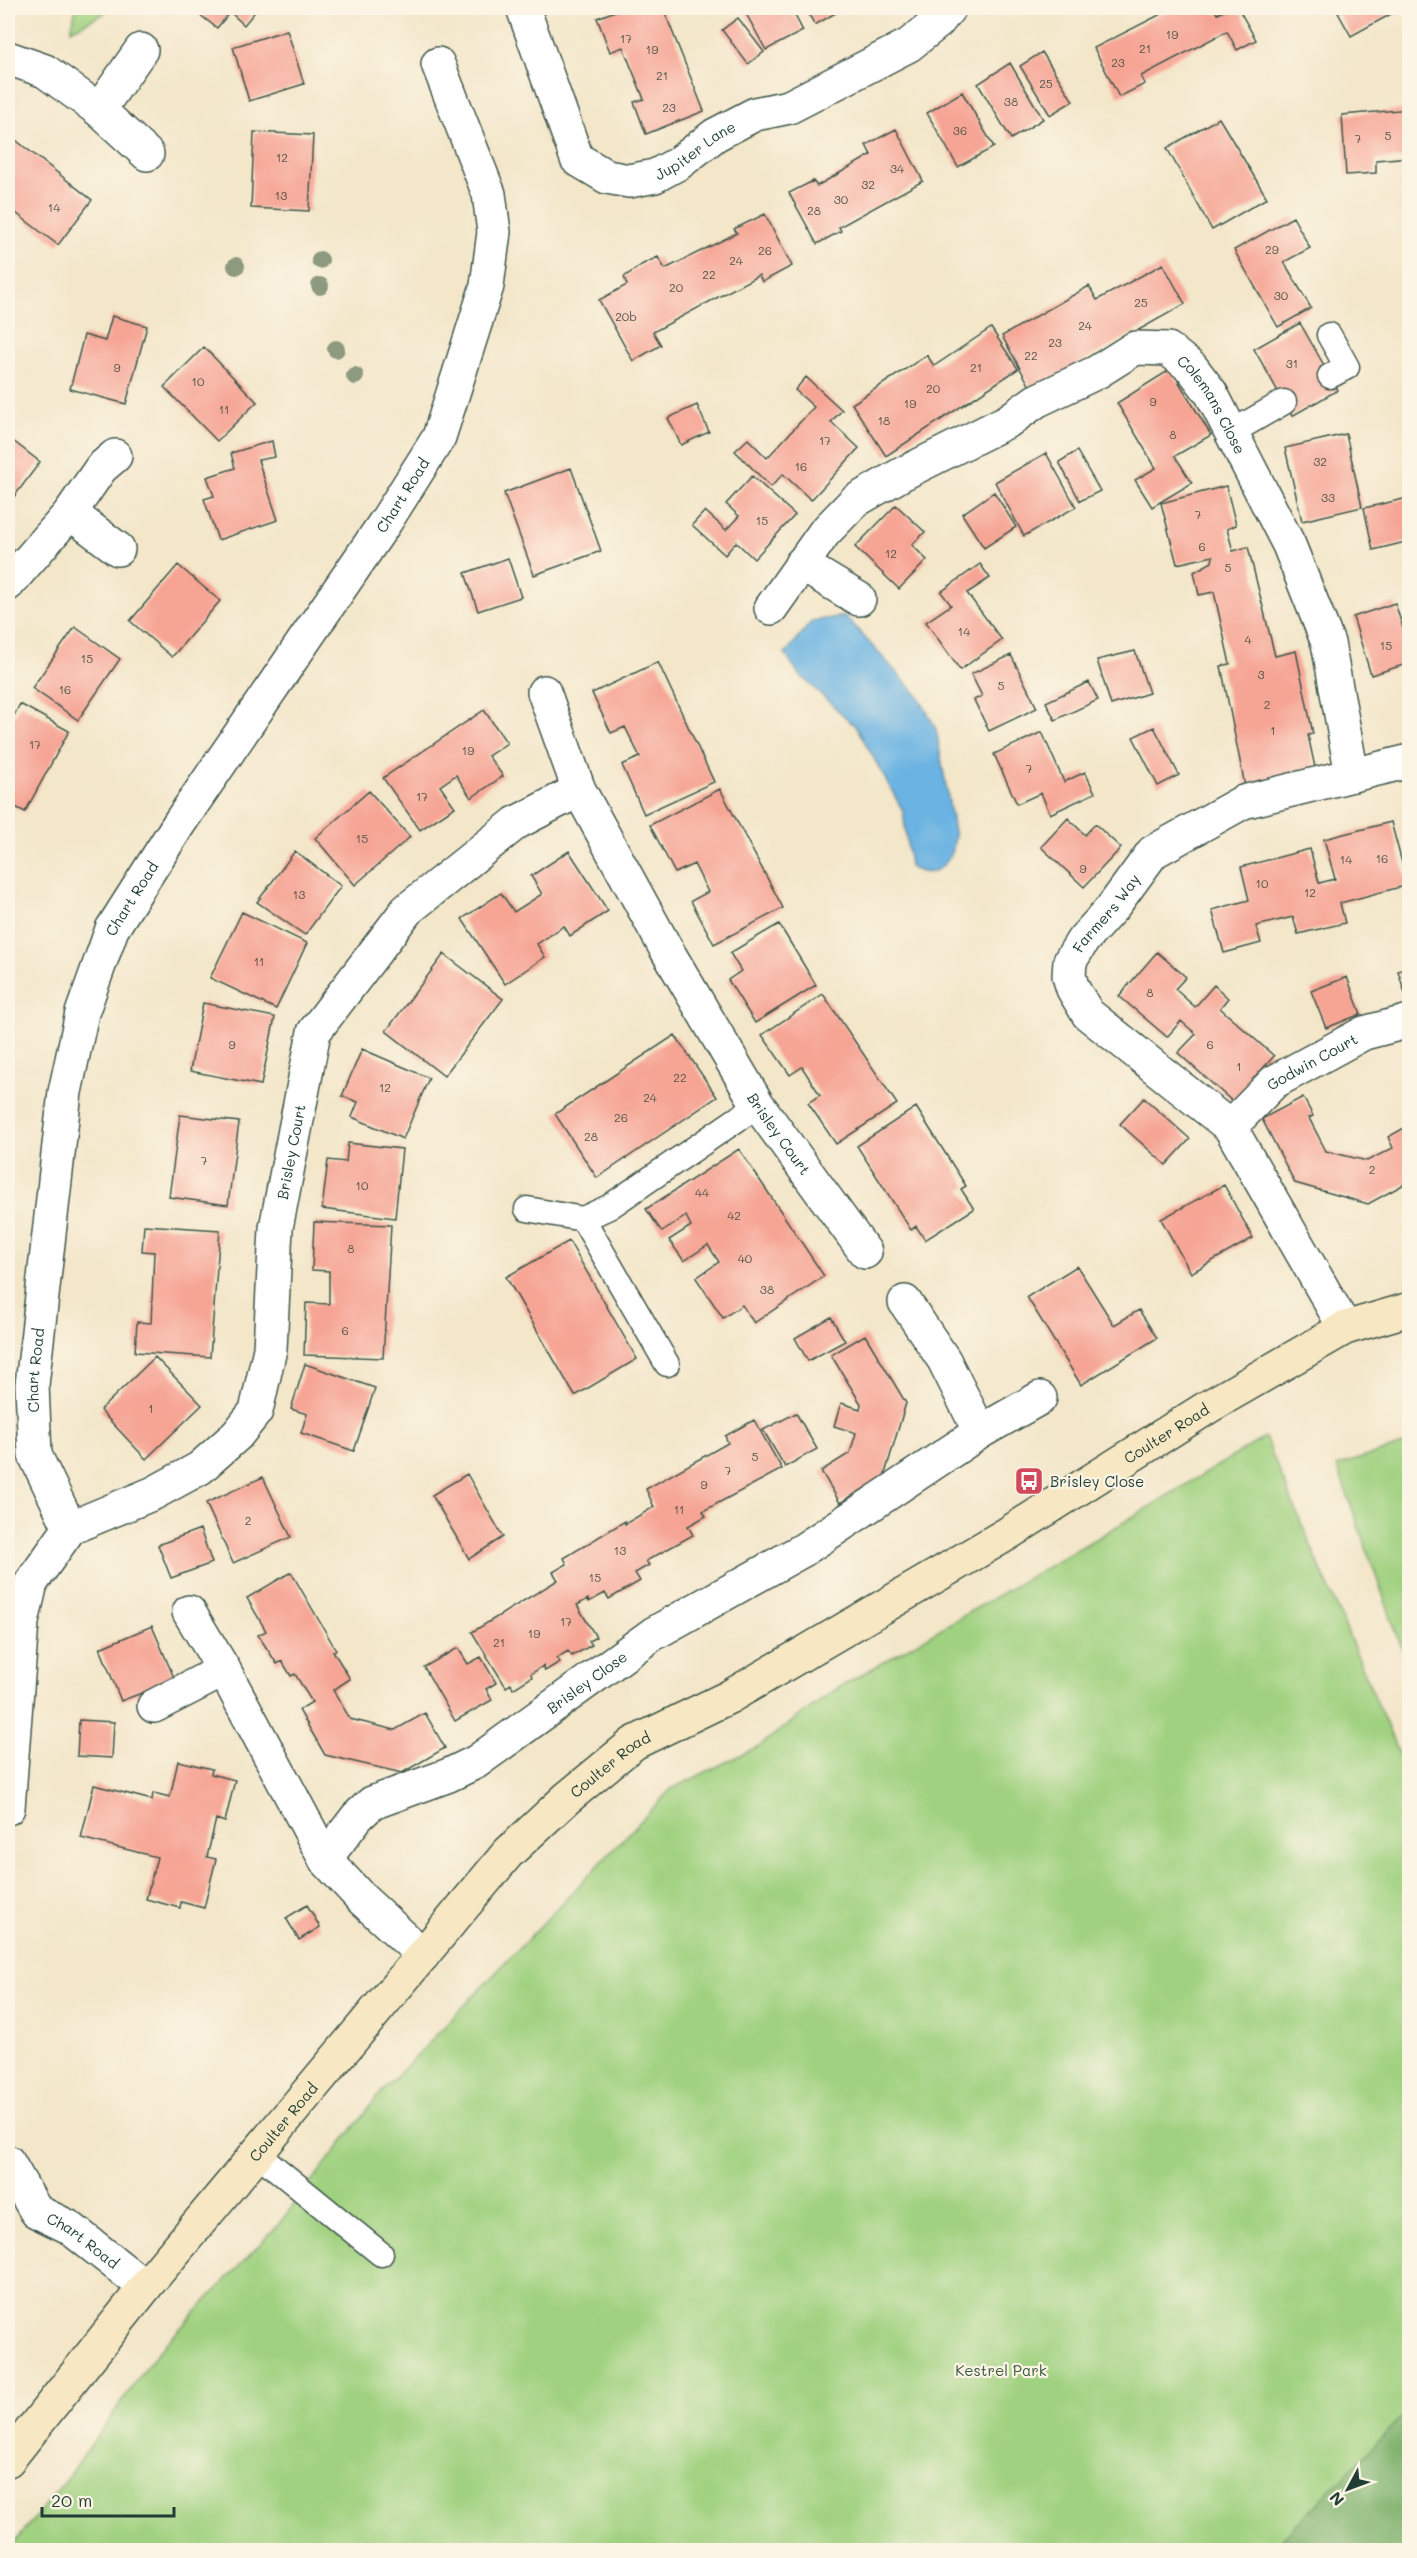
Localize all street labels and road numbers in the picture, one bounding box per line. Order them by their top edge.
street label: Jupiter Lane [651,116,739,184]
street label: Colemans Close [1173,350,1251,457]
street label: Chart Road [371,454,433,536]
street label: Chart Road [100,857,163,938]
street label: Farmers Way [1068,869,1144,956]
street label: Godwin Court [1262,1029,1361,1094]
street label: Brisley Court [743,1089,815,1179]
street label: Brisley Court [272,1102,310,1201]
street label: Chart Road [22,1327,48,1413]
street label: Coulter Road [1120,1399,1213,1468]
street label: Brisley Close [543,1646,631,1718]
street label: Coulter Road [566,1727,653,1802]
street label: Coulter Road [244,2078,322,2166]
street label: Chart Road [43,2208,123,2273]

